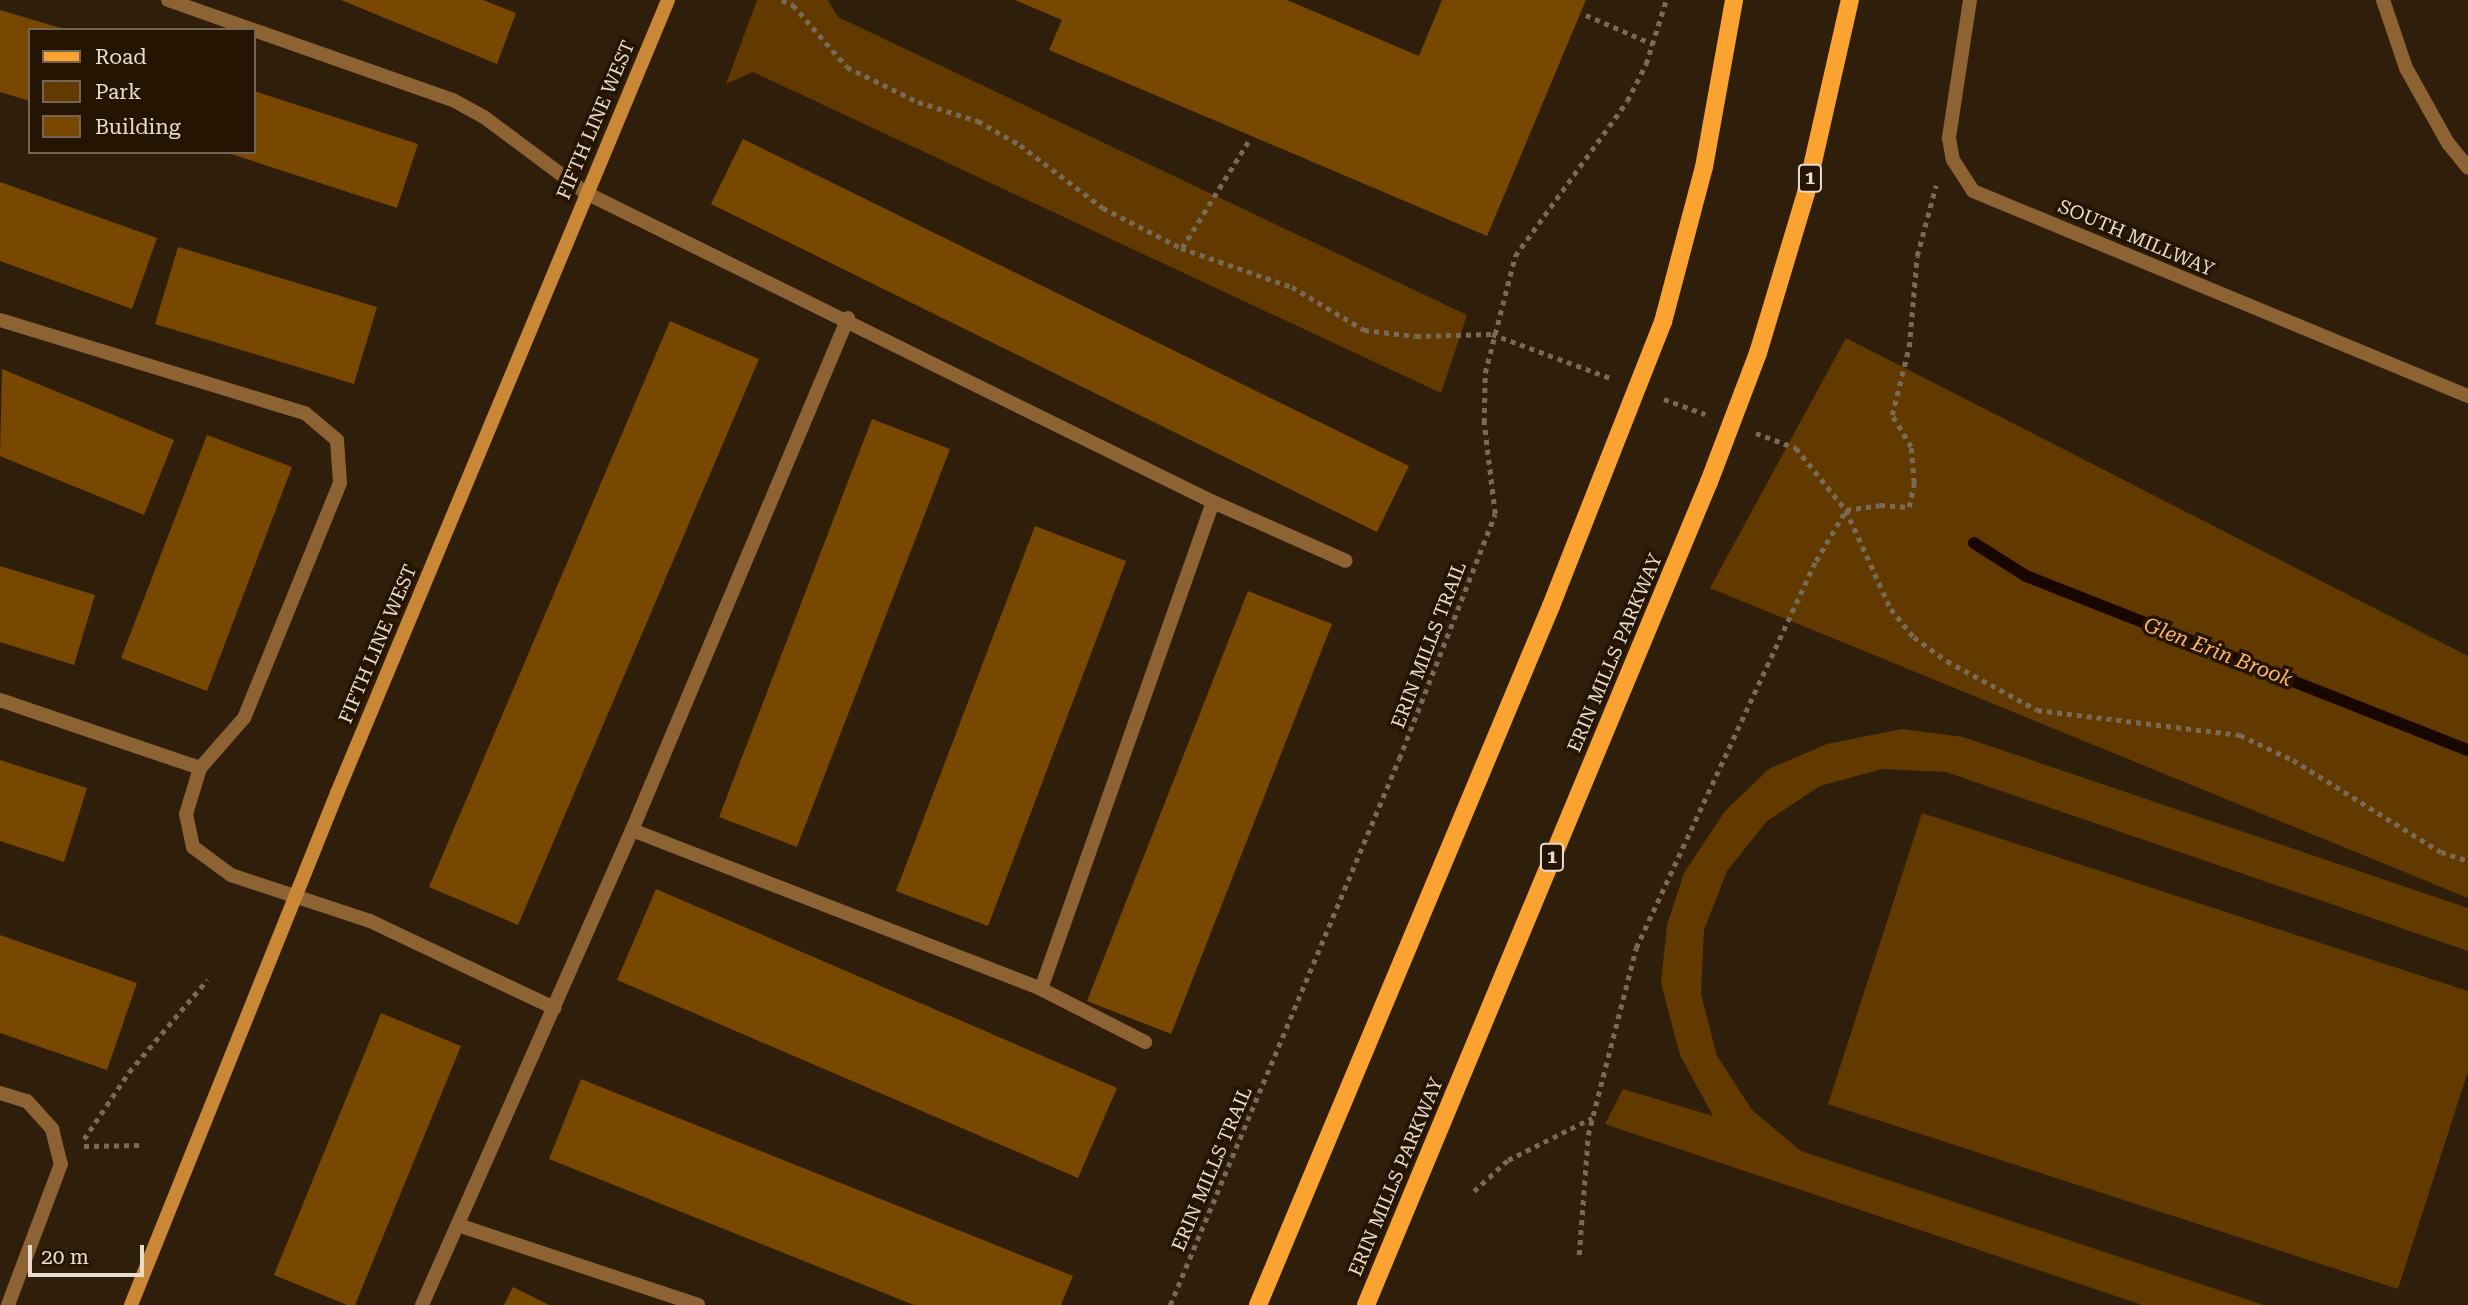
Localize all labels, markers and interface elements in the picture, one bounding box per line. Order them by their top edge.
legend [28,28,256,154]
street label: FIFTH LINE WEST [552,37,640,203]
text: Road [95,45,147,69]
text: Park [95,80,141,104]
text: Building [95,115,181,139]
road number: 1 [1798,163,1822,192]
street label: SOUTH MILLWAY [2055,195,2217,281]
street label: ERIN MILLS PARKWAY [1563,550,1667,756]
street label: ERIN MILLS TRAIL [1387,559,1471,731]
street label: FIFTH LINE WEST [334,561,422,727]
water label: Glen Erin Brook [2140,612,2296,692]
road number: 1 [1540,842,1564,872]
street label: ERIN MILLS PARKWAY [1344,1074,1448,1280]
street label: ERIN MILLS TRAIL [1167,1083,1257,1255]
scale bar [32,1232,147,1276]
text: 20 m [41,1245,89,1269]

